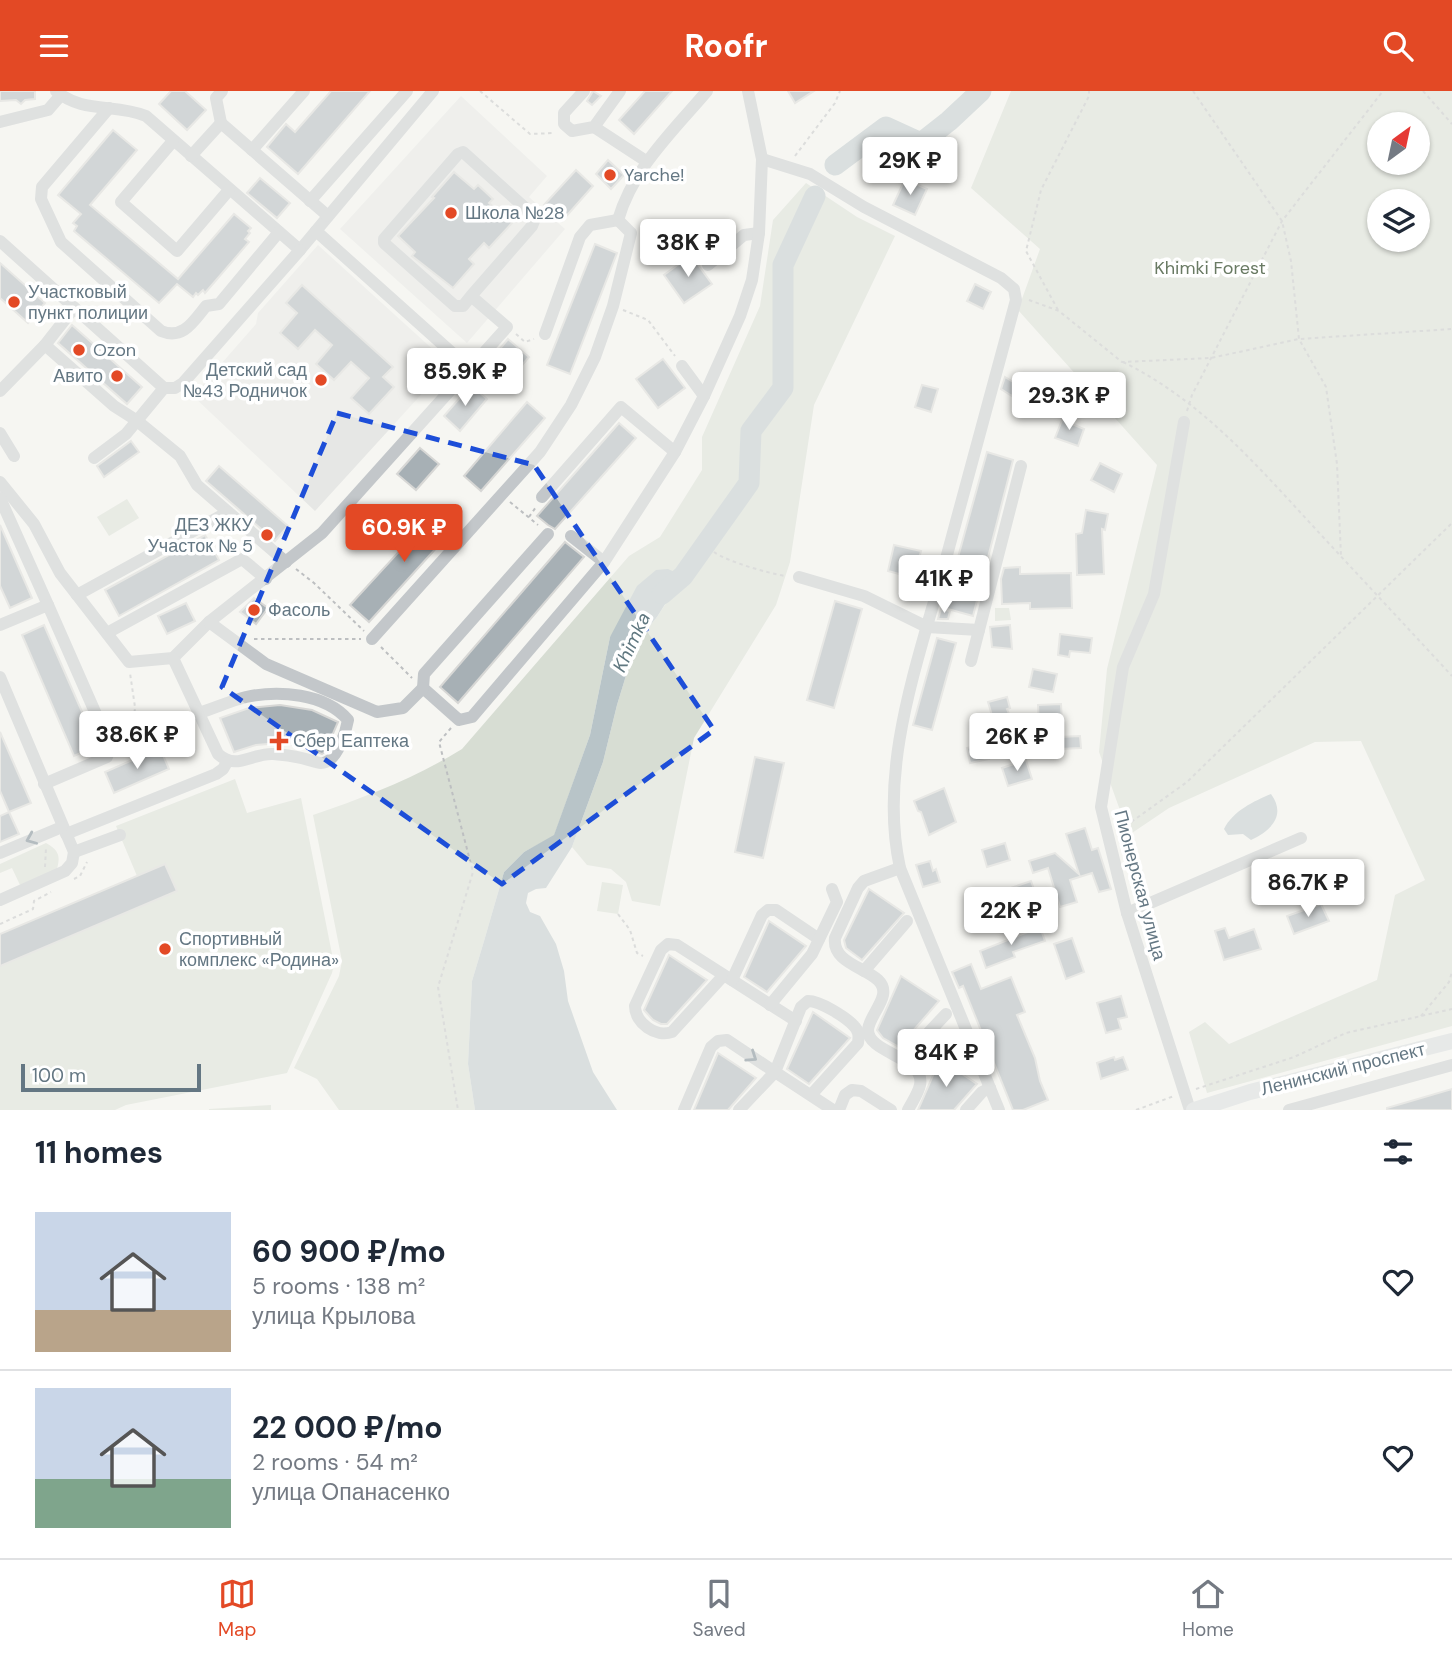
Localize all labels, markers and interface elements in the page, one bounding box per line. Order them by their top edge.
text: Roofr [684,25,768,67]
icon: menu [35,27,73,65]
icon: search [1379,27,1417,65]
north arrow [1367,112,1430,175]
map controls [1367,112,1430,252]
pin: 29K ₽ [861,137,959,197]
text: 29K ₽ [878,145,942,175]
place label: Yarche! [624,163,685,187]
marker: Yarche! [602,167,618,183]
button: layers [1367,189,1430,252]
place label: Школа №28 [465,201,565,225]
marker: Школа №28 [443,205,459,221]
pin: 38K ₽ [639,219,737,279]
text: 38K ₽ [656,227,720,257]
park label: Khimki Forest [1154,256,1266,280]
place label: Участковый пункт полиции [28,280,148,325]
marker: Участковый пункт полиции [6,294,22,310]
place label: Ozon [93,338,136,362]
marker: Ozon [71,342,87,358]
pin: 85.9K ₽ [400,349,530,408]
text: 85.9K ₽ [423,356,507,386]
place label: Детский сад №43 Родничок [183,358,307,403]
place label: Авито [53,364,103,388]
marker: Авито [109,368,125,384]
marker: Детский сад №43 Родничок [313,372,329,388]
pin: 29.3K ₽ [1004,373,1134,432]
text: 29.3K ₽ [1028,380,1110,410]
pin: 60.9K ₽ [339,505,469,564]
text: 60.9K ₽ [361,512,447,542]
place label: ДЕЗ ЖКУ Участок № 5 [147,513,254,558]
marker: ДЕЗ ЖКУ Участок № 5 [259,527,275,543]
pin: 41K ₽ [895,555,993,615]
text: 41K ₽ [915,563,973,593]
place label: Фасоль [268,598,330,622]
marker: Фасоль [246,602,262,618]
water label: Khimka [607,608,656,676]
pin: 38.6K ₽ [72,711,202,771]
pin: 26K ₽ [968,713,1066,773]
text: 38.6K ₽ [95,719,179,749]
text: 26K ₽ [985,721,1049,751]
place label: Сбер Еаптека [293,729,410,753]
marker: Сбер Еаптека [271,733,287,749]
street label: Пионерская улица [1108,807,1172,964]
one-way arrow [26,831,38,845]
pin: 86.7K ₽ [1243,859,1373,919]
text: 86.7K ₽ [1267,867,1349,897]
pin: 22K ₽ [962,887,1060,947]
text: 22K ₽ [980,895,1042,925]
place label: Спортивный комплекс «Родина» [179,927,339,972]
marker: Спортивный комплекс «Родина» [157,941,173,957]
pin: 84K ₽ [897,1030,995,1089]
text: 84K ₽ [914,1037,978,1067]
street label: Ленинский проспект [1258,1037,1428,1101]
one-way arrow [744,1049,757,1061]
scale bar [21,1061,201,1093]
text: 100 m [32,1063,86,1088]
text: 11 homes [35,1133,163,1172]
icon: filters [1379,1133,1417,1171]
text: 60 900 ₽/mo [252,1232,446,1271]
icon: home [91,1240,175,1324]
icon: heart [1379,1263,1417,1301]
text: 5 rooms · 138 m² [252,1271,425,1301]
text: улица Крылова [252,1301,415,1331]
text: 22 000 ₽/mo [252,1408,442,1447]
icon: home [91,1416,175,1500]
icon: heart [1379,1439,1417,1477]
text: 2 rooms · 54 m² [252,1447,418,1477]
text: улица Опанасенко [252,1477,450,1507]
tab: Map [218,1575,256,1642]
tab: Saved [693,1575,746,1642]
tab: Home [1182,1575,1234,1642]

